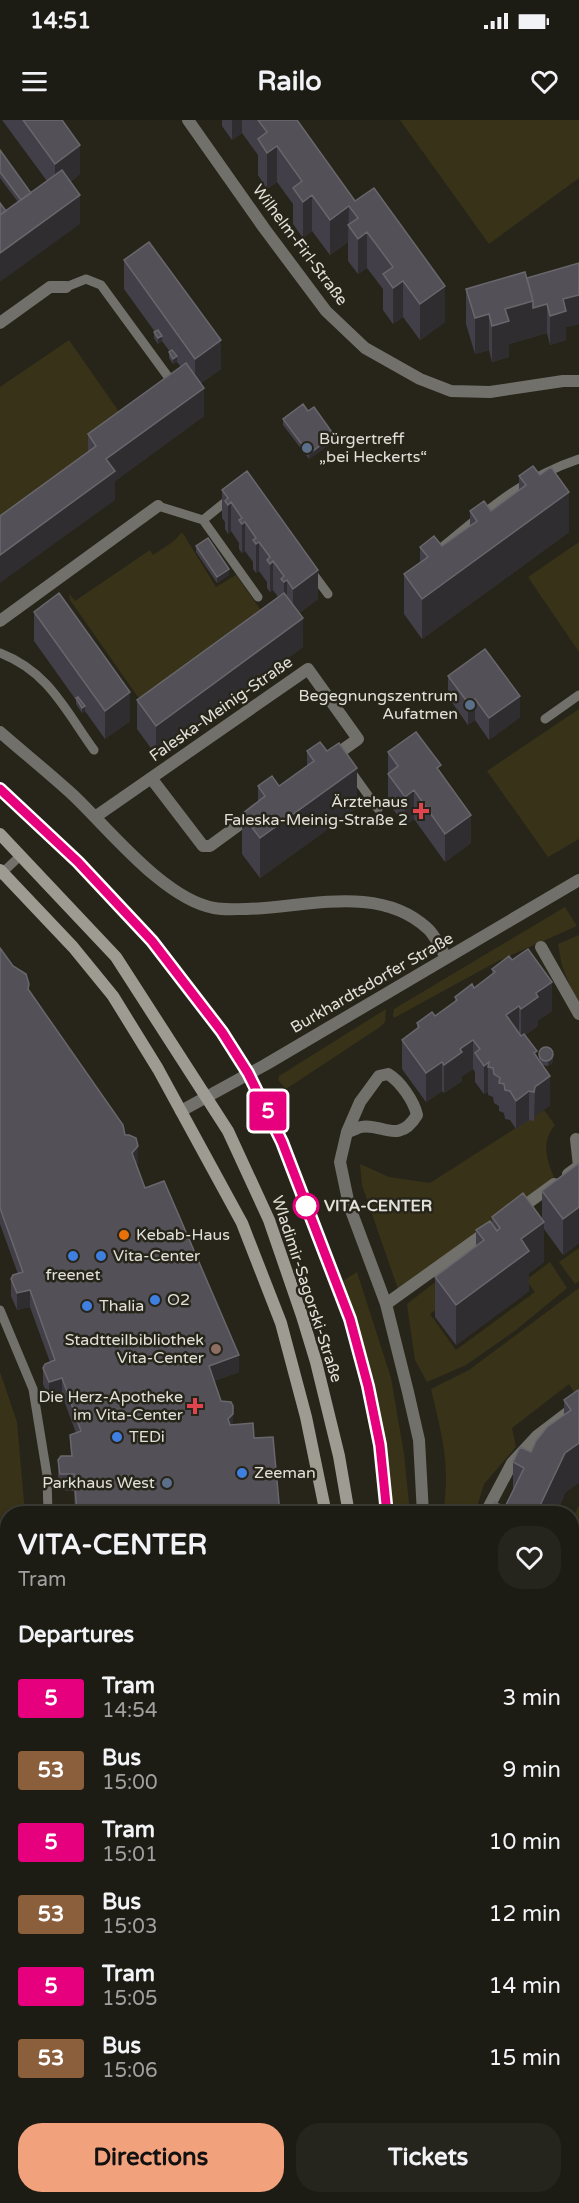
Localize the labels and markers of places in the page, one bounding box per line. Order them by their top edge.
place label: Bürgertreff „bei Heckerts“ [319,429,427,467]
marker: Bürgertreff „bei Heckerts“ [300,441,314,455]
place label: Begegnungszentrum Aufatmen [298,686,458,724]
marker: Begegnungszentrum Aufatmen [463,698,477,712]
place label: Ärztehaus Faleska-Meinig-Straße 2 [224,792,408,830]
marker: Ärztehaus Faleska-Meinig-Straße 2 [412,802,430,820]
marker: VITA-CENTER [293,1193,319,1219]
place label: VITA-CENTER [324,1196,432,1216]
place label: Kebab-Haus [136,1225,230,1245]
marker: Kebab-Haus [117,1228,131,1242]
place label: Vita-Center [113,1246,201,1266]
marker: freenet [66,1249,80,1263]
marker: Vita-Center [94,1249,108,1263]
place label: freenet [45,1265,101,1285]
place label: O2 [167,1290,190,1310]
marker: O2 [148,1293,162,1307]
place label: Thalia [99,1296,144,1316]
marker: Thalia [80,1299,94,1313]
place label: Stadtteilbibliothek Vita-Center [65,1330,205,1368]
marker: Stadtteilbibliothek Vita-Center [209,1342,223,1356]
place label: Die Herz-Apotheke im Vita-Center [38,1387,184,1425]
marker: Die Herz-Apotheke im Vita-Center [188,1399,202,1413]
place label: TEDi [129,1427,165,1447]
marker: TEDi [110,1430,124,1444]
place label: Zeeman [254,1463,316,1483]
marker: Zeeman [235,1466,249,1480]
place label: Parkhaus West [42,1473,155,1493]
marker: Parkhaus West [160,1476,174,1490]

